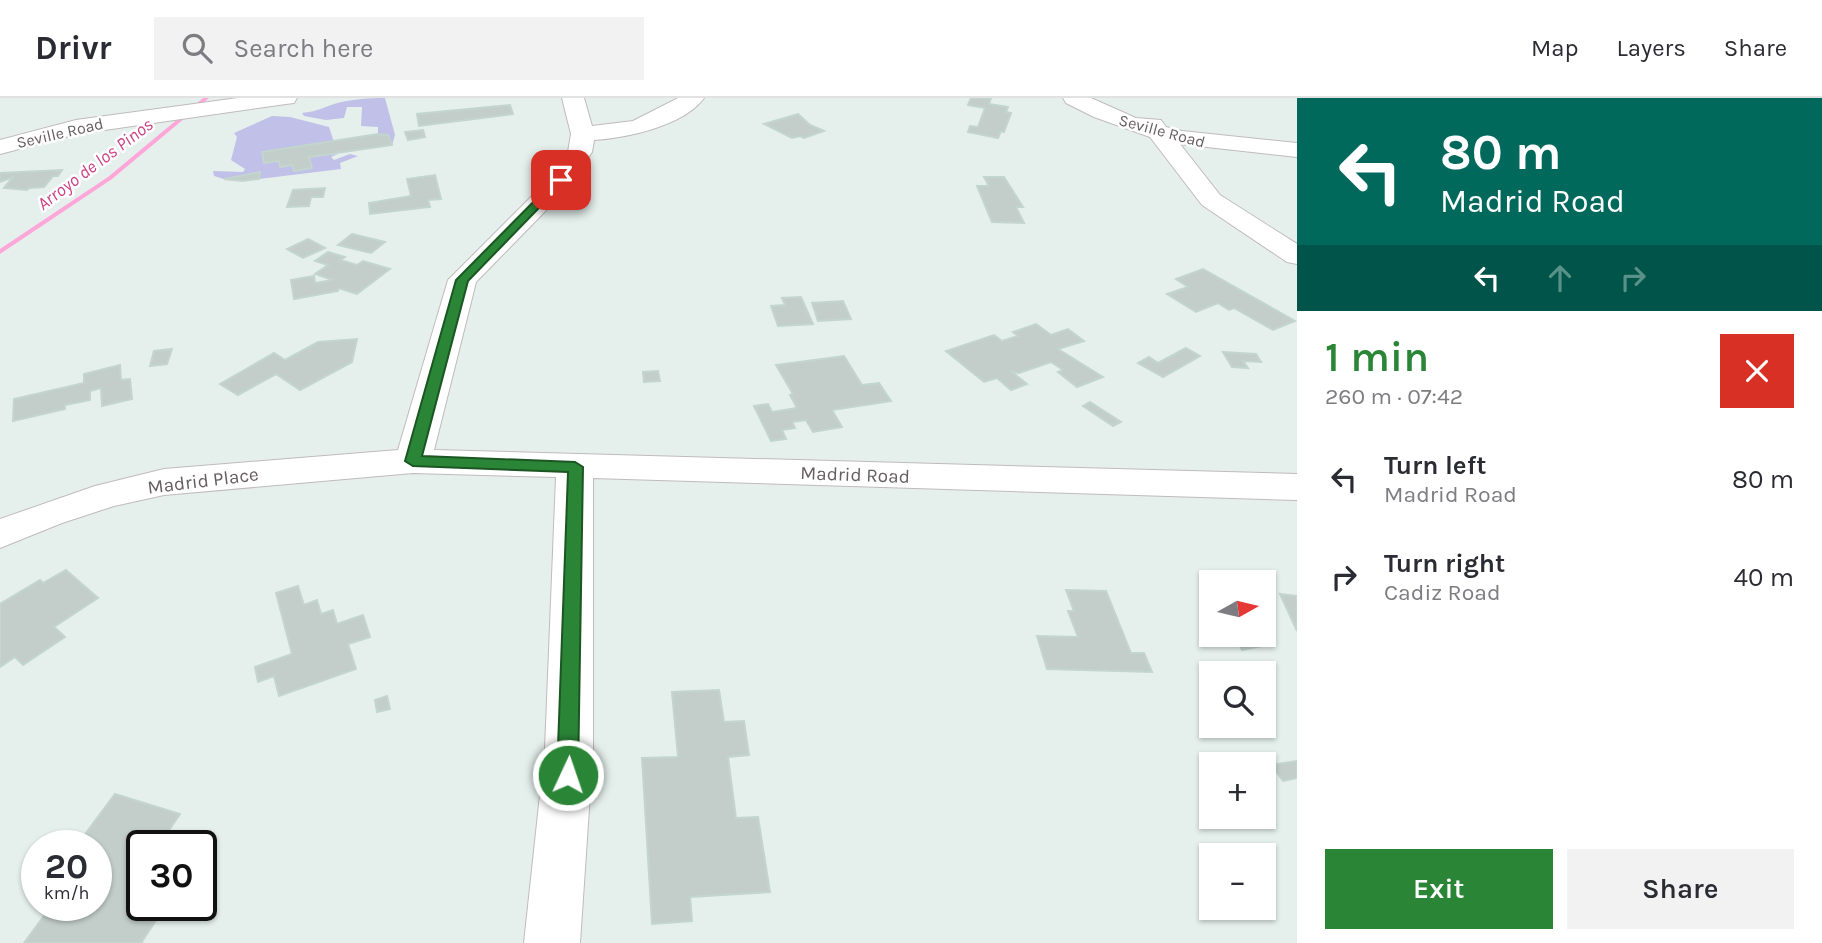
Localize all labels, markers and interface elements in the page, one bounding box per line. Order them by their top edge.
search box [154,17,644,80]
text: Drivr [35,29,112,67]
icon: search [178,29,216,67]
text: Search here [234,33,373,64]
text: Map [1531,34,1579,62]
text: Layers [1617,34,1686,62]
text: Share [1724,34,1787,62]
street label: Seville Road [1117,110,1207,152]
water label: Arroyo de los Pinos [33,113,157,215]
street label: Seville Road [15,114,105,152]
text: 80 m [1440,124,1562,181]
icon: left [1325,126,1416,217]
pin [531,150,591,210]
icon: arrive [542,161,580,199]
text: Madrid Road [1440,183,1625,220]
icon: left [1468,259,1506,297]
icon: ahead [1541,259,1579,297]
icon: right [1614,259,1652,297]
text: 1 min [1325,332,1429,382]
button: close [1720,334,1794,408]
text: 260 m · 07:42 [1325,383,1463,410]
text: Turn left [1384,450,1486,481]
icon: left [1325,460,1363,498]
street label: Madrid Road [800,462,910,488]
street label: Madrid Place [146,463,260,499]
text: 80 m [1732,464,1794,495]
text: Madrid Road [1384,481,1517,508]
text: Turn right [1384,548,1505,579]
icon: right [1325,558,1363,596]
text: 40 m [1734,562,1794,593]
north arrow [1199,570,1276,648]
map controls [1199,570,1276,920]
text: Cadiz Road [1384,579,1501,606]
button: search [1199,661,1276,738]
position arrow [531,738,605,812]
button: + [1199,752,1276,829]
speed limit sign: 30 [126,830,217,921]
button: − [1199,843,1276,920]
text: 20 [45,846,88,887]
button: Exit [1325,849,1553,929]
button: Share [1567,849,1794,929]
text: km/h [44,882,89,904]

